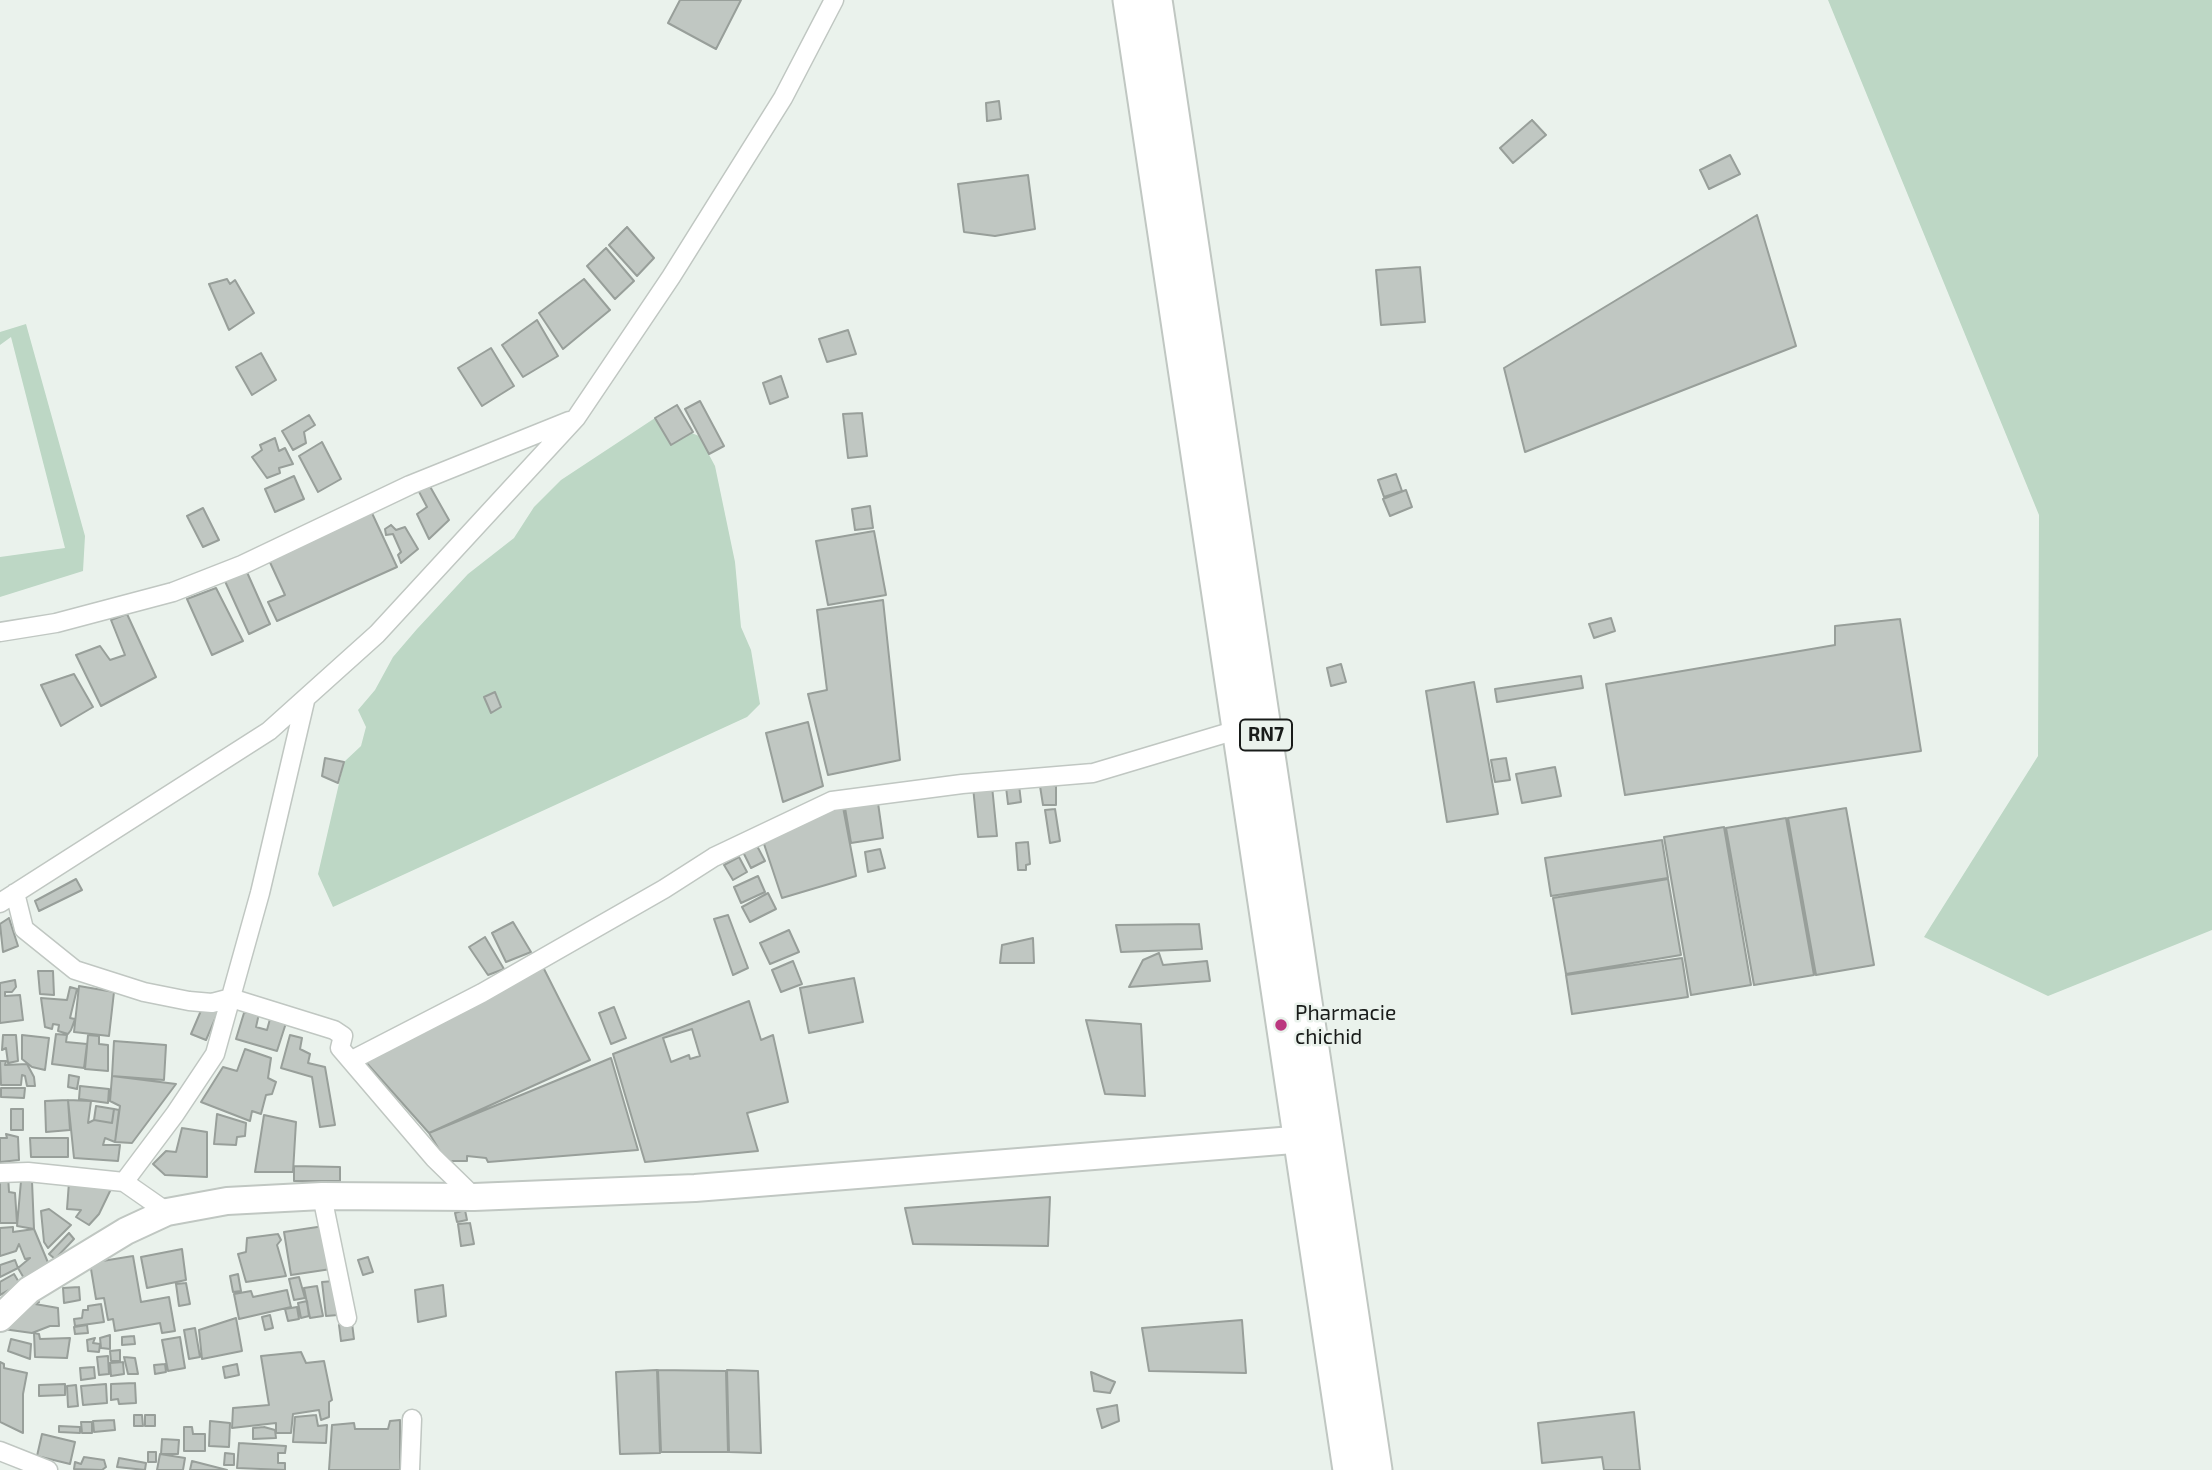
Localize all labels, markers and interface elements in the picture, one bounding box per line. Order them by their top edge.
road number: RN7 [1240,720,1292,750]
place label: Pharmacie chichid [1295,1000,1396,1050]
marker: Pharmacie chichid [1273,1017,1289,1033]

